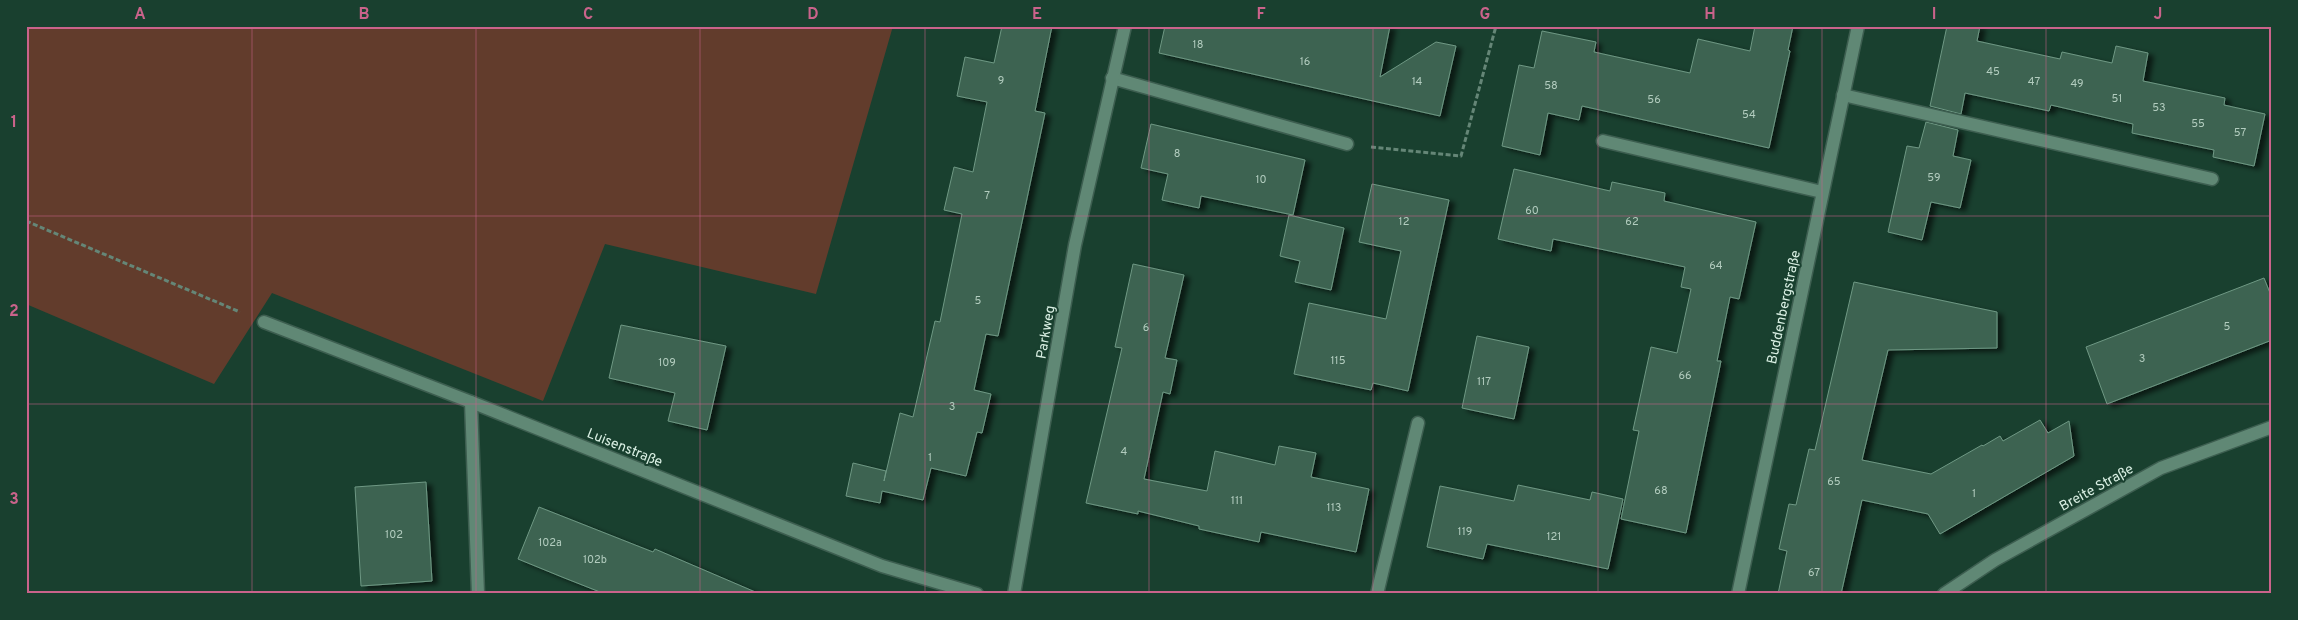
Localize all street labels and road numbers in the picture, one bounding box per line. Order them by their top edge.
street label: Buddenbergstraße [1764,249,1805,366]
street label: Parkweg [1033,304,1060,360]
street label: Luisenstraße [584,425,665,471]
street label: Breite Straße [2057,461,2137,516]

